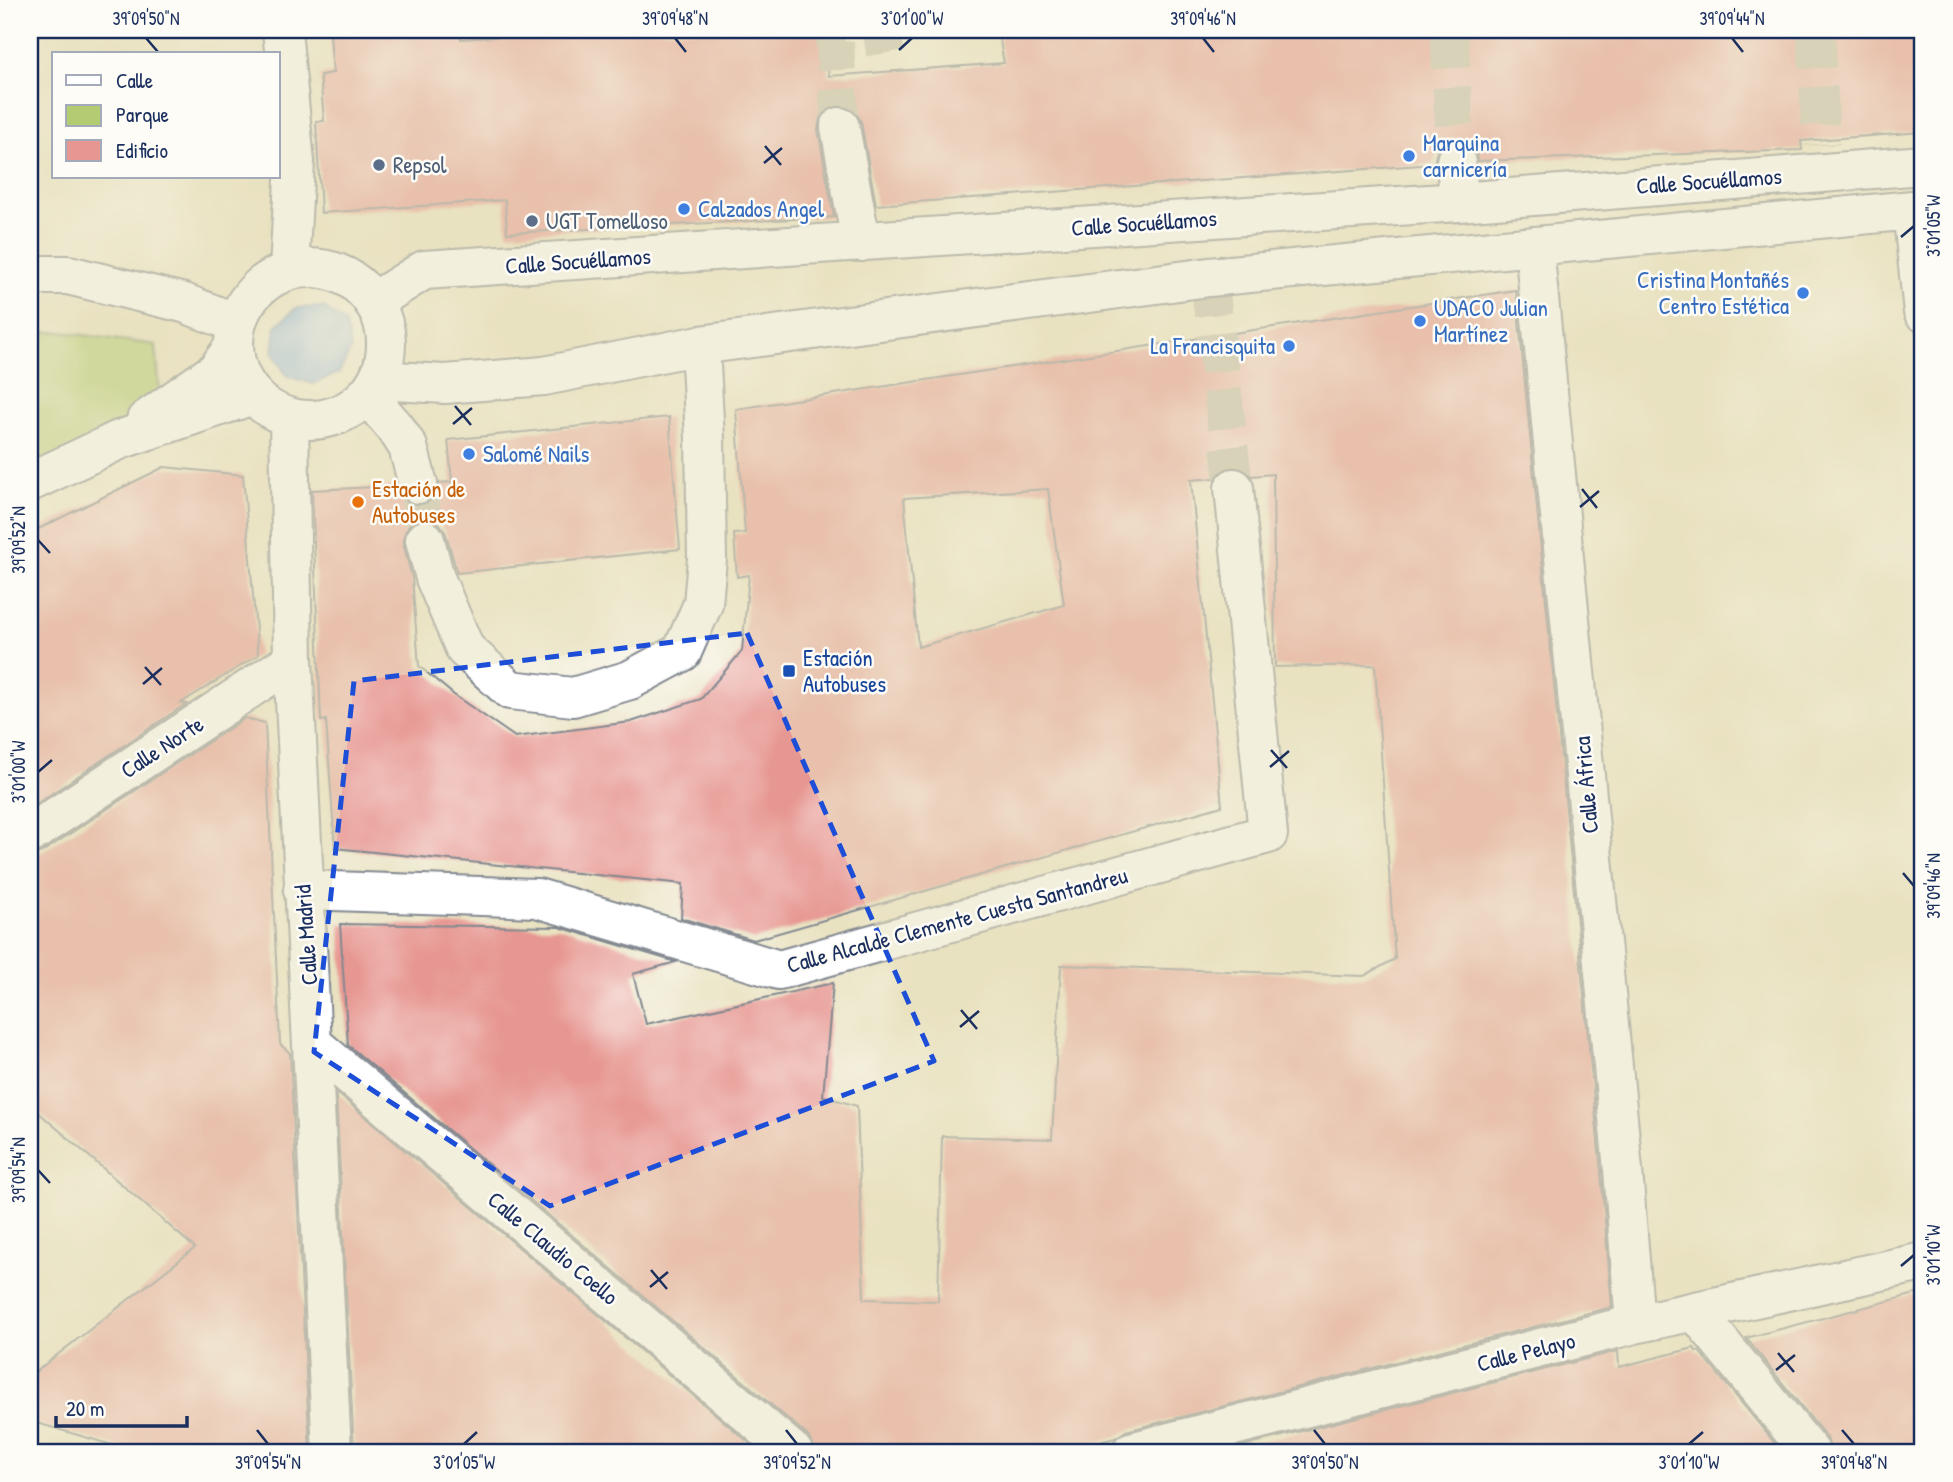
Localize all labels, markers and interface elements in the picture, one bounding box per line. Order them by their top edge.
text: 39°09'50"N [112,6,180,31]
text: 39°09'48"N [642,6,708,31]
text: 3°01'00"W [881,6,943,31]
text: 39°09'46"N [1170,6,1236,31]
text: 39°09'44"N [1700,6,1765,31]
legend [52,52,280,178]
text: Calle [116,66,153,95]
text: Parque [116,100,169,129]
place label: Marquina carnicería [1423,127,1506,184]
text: Edificio [116,136,168,165]
marker: Marquina carnicería [1401,148,1417,164]
place label: Repsol [393,149,448,180]
marker: Repsol [371,157,387,173]
street label: Calle Socuéllamos [1635,160,1783,201]
place label: Calzados Angel [698,193,825,224]
text: 3°01'05"W [1921,195,1946,257]
marker: Calzados Angel [676,201,692,217]
street label: Calle Socuéllamos [1070,202,1218,243]
place label: UGT Tomelloso [546,205,668,236]
marker: UGT Tomelloso [524,213,540,229]
street label: Calle Socuéllamos [504,240,652,281]
place label: Cristina Montañés Centro Estética [1637,264,1789,321]
marker: Cristina Montañés Centro Estética [1795,285,1811,301]
place label: UDACO Julian Martínez [1434,292,1548,349]
marker: UDACO Julian Martínez [1412,313,1428,329]
place label: La Francisquita [1150,330,1275,361]
marker: La Francisquita [1281,338,1297,354]
place label: Salomé Nails [483,438,590,469]
marker: Salomé Nails [461,446,477,462]
place label: Estación de Autobuses [372,473,465,530]
marker: Estación de Autobuses [350,494,366,510]
text: 39°09'52"N [6,506,31,574]
place label: Estación Autobuses [803,642,886,699]
marker: Estación Autobuses [781,663,797,679]
street label: Calle Norte [114,708,209,785]
street label: Calle África [1566,735,1605,835]
text: 3°01'00"W [6,741,31,803]
text: 39°09'46"N [1921,853,1946,919]
street label: Calle Alcalde Clemente Cuesta Santandreu [783,859,1131,980]
street label: Calle Madrid [287,884,324,986]
text: 39°09'54"N [6,1137,31,1203]
street label: Calle Claudio Coello [481,1184,625,1311]
text: 3°01'10"W [1921,1225,1946,1285]
street label: Calle Pelayo [1473,1324,1578,1379]
scale bar [56,1384,187,1428]
text: 20 m [66,1394,104,1423]
text: 39°09'54"N [235,1450,301,1475]
text: 3°01'05"W [433,1450,495,1475]
text: 39°09'52"N [763,1450,831,1475]
text: 39°09'50"N [1291,1450,1359,1475]
text: 3°01'10"W [1659,1450,1719,1475]
text: 39°09'48"N [1821,1450,1887,1475]

